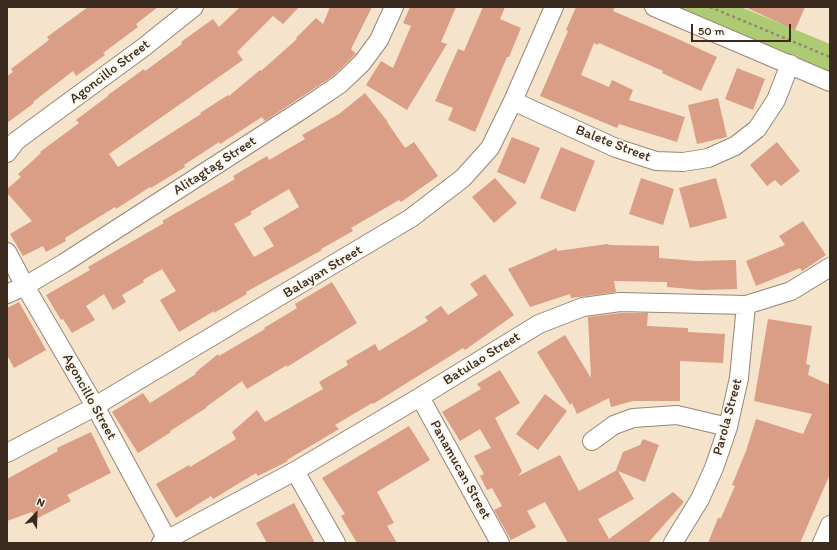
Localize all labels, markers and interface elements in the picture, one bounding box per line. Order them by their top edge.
scale bar [693,16,793,42]
text: 50 m [698,24,724,38]
street label: Agoncillo Street [67,36,153,108]
street label: Balete Street [573,122,653,166]
street label: Alitagtag Street [170,133,260,199]
street label: Balayan Street [280,242,366,302]
street label: Batulao Street [440,329,524,389]
street label: Agoncillo Street [58,351,120,443]
street label: Parola Street [710,377,746,457]
street label: Panamucan Street [426,418,494,522]
north arrow [16,494,56,534]
text: N [35,495,47,510]

